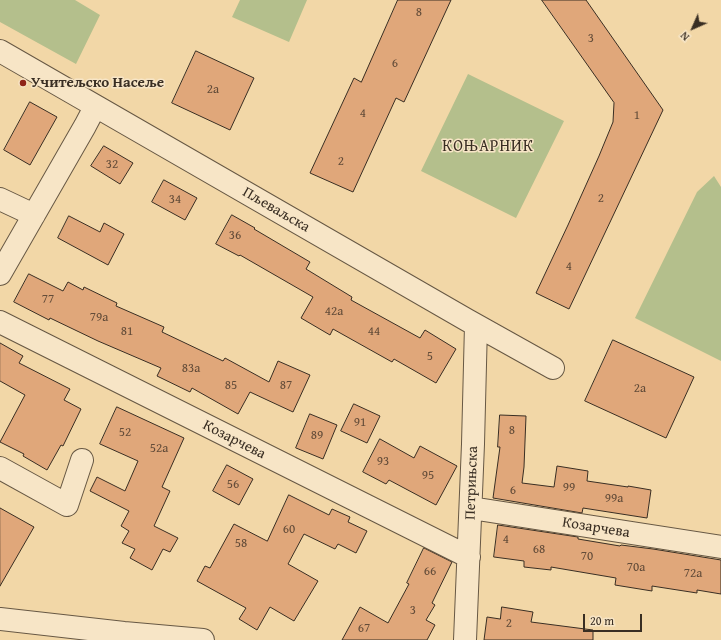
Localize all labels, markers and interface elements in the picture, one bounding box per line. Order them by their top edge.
house number: 8 [416,5,422,21]
north arrow [673,8,713,48]
text: N [676,28,693,45]
house number: 3 [588,31,594,47]
house number: 6 [392,56,398,72]
place label: Учитељско Насеље [31,74,164,92]
marker: Учитељско Насеље [18,78,28,88]
house number: 2a [207,82,219,98]
house number: 4 [360,106,366,122]
house number: 1 [634,108,640,124]
district label: КОЊАРНИК [442,137,534,157]
house number: 2 [338,154,344,170]
house number: 32 [106,157,118,173]
street label: Пљеваљска [239,183,313,237]
house number: 2 [598,191,604,207]
house number: 34 [169,192,181,208]
house number: 36 [229,228,241,244]
house number: 4 [566,259,572,275]
house number: 77 [42,292,54,308]
house number: 42a [325,304,343,320]
house number: 79a [90,310,108,326]
house number: 81 [121,324,133,340]
house number: 44 [368,324,380,340]
house number: 5 [427,349,433,365]
house number: 83a [182,361,200,377]
house number: 85 [225,378,237,394]
house number: 87 [280,378,292,394]
house number: 2a [634,381,646,397]
house number: 91 [354,415,366,431]
street label: Козарчева [200,417,268,463]
house number: 8 [509,423,515,439]
house number: 52 [119,425,131,441]
house number: 89 [311,428,323,444]
house number: 52a [150,441,168,457]
street label: Петрињска [462,446,482,520]
house number: 93 [377,454,389,470]
house number: 95 [422,468,434,484]
house number: 56 [227,477,239,493]
house number: 99 [563,480,575,496]
house number: 6 [510,483,516,499]
house number: 99a [605,491,623,507]
street label: Козарчева [561,514,631,542]
house number: 60 [283,522,295,538]
house number: 4 [503,532,509,548]
house number: 58 [235,536,247,552]
house number: 68 [533,542,545,558]
house number: 70 [581,549,593,565]
house number: 70a [627,560,645,576]
house number: 66 [424,564,436,580]
house number: 72a [684,566,702,582]
house number: 3 [410,603,416,619]
scale bar [585,606,644,632]
text: 20 m [590,612,614,629]
house number: 2 [506,616,512,632]
house number: 67 [358,621,370,637]

